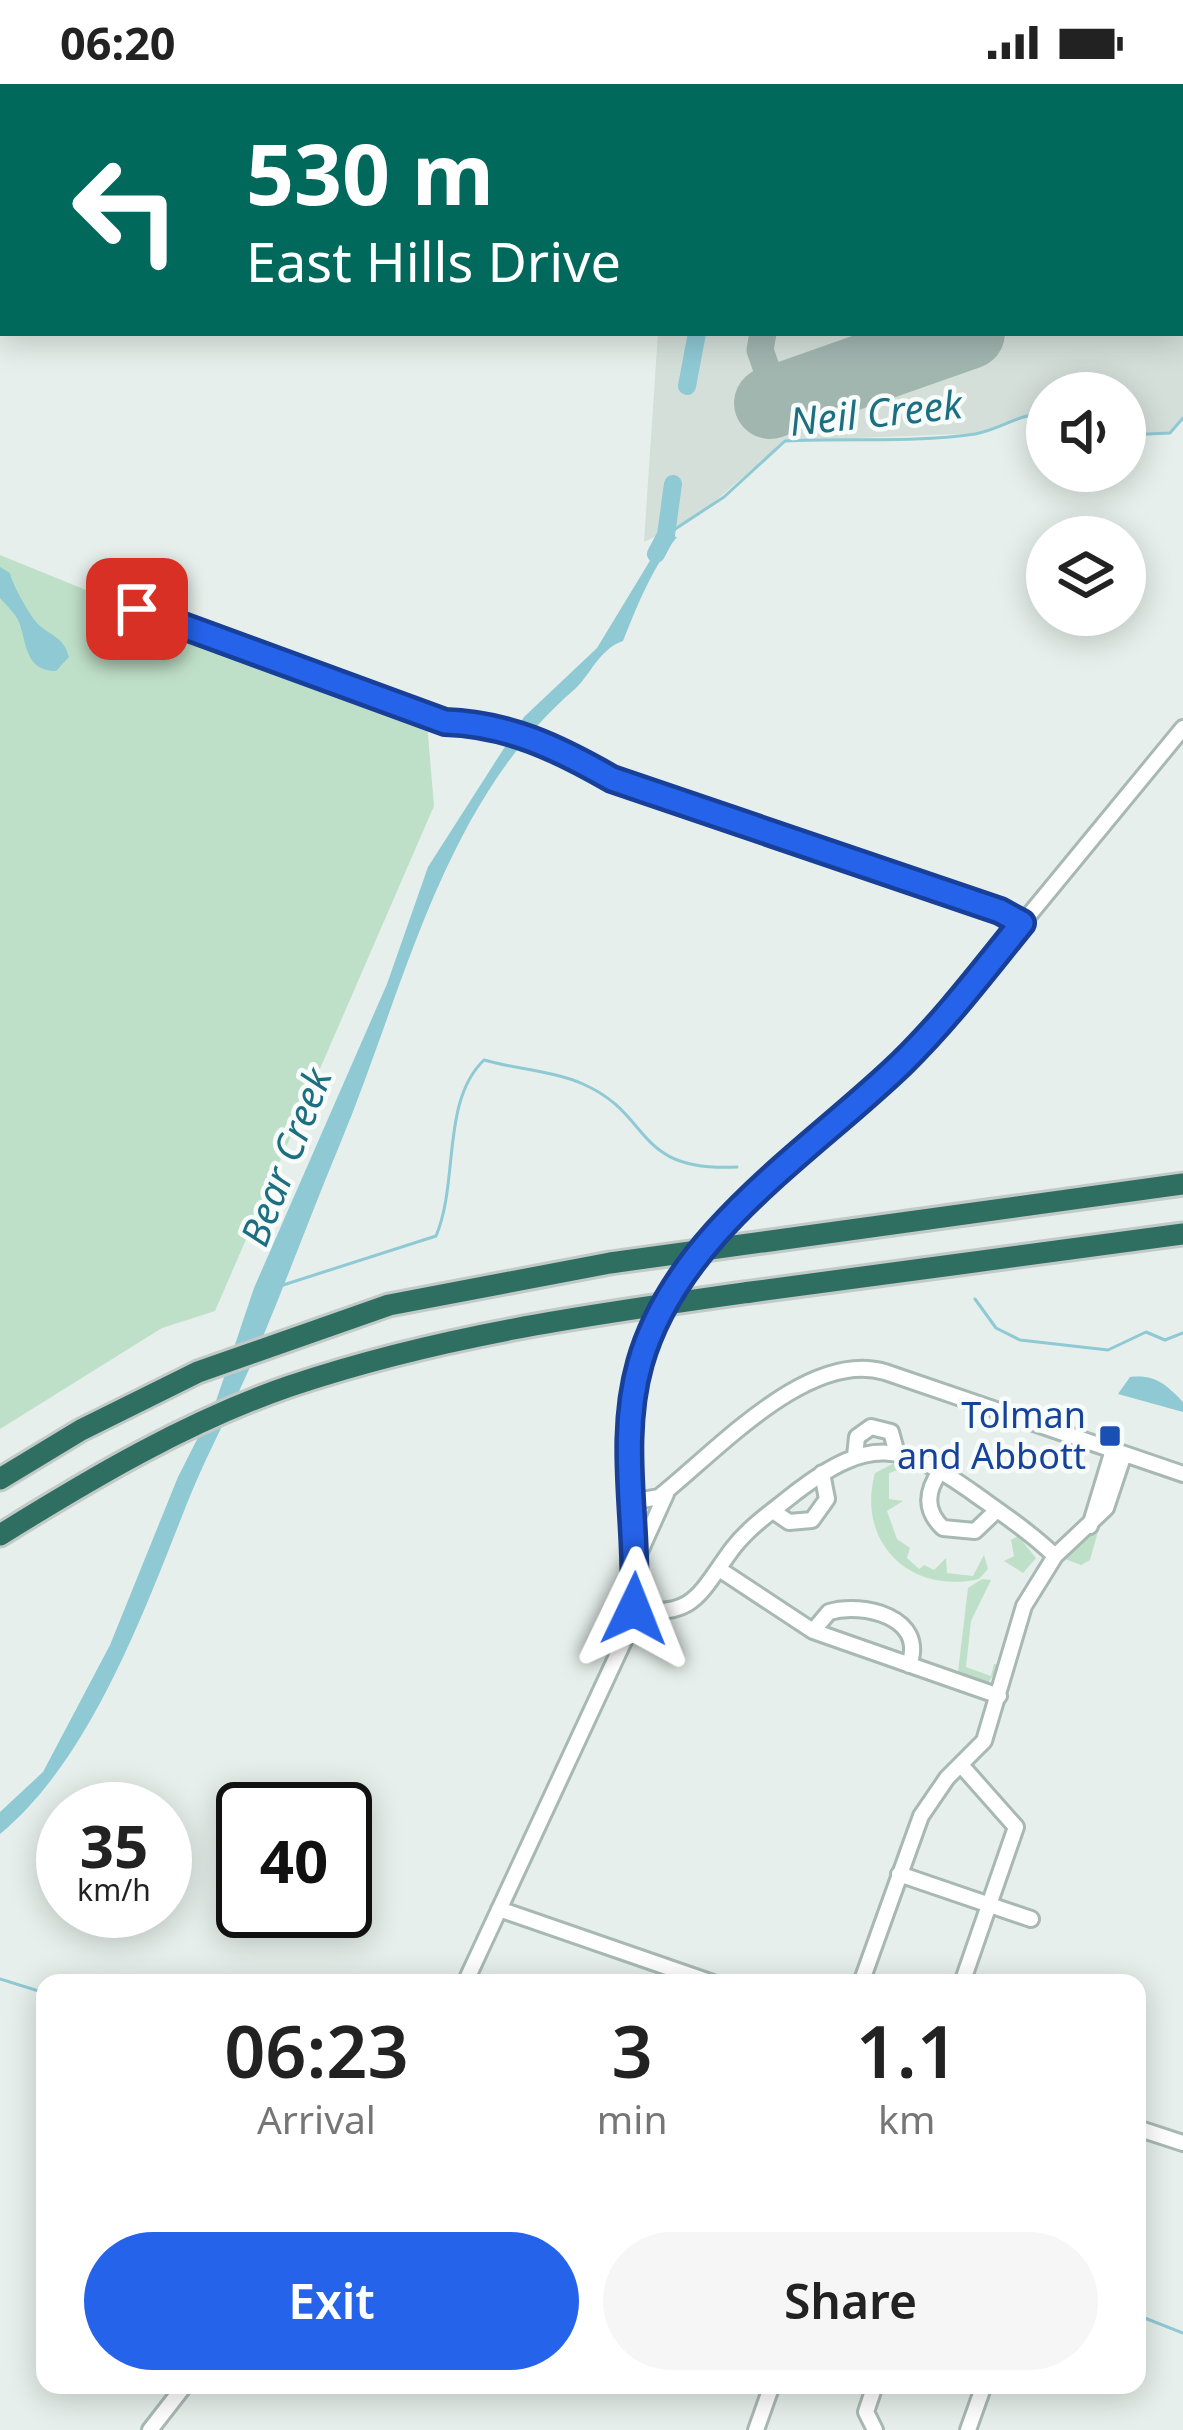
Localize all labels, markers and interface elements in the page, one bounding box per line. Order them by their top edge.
text: 06:20 [60,12,176,73]
text: 530 m [246,115,494,230]
icon: left [48,132,204,288]
text: East Hills Drive [246,224,621,298]
map controls [1026,372,1146,636]
button: sound [1026,372,1146,492]
water label: Neil Creek [787,376,966,447]
button: layers [1026,516,1146,636]
pin [86,558,188,660]
icon: arrive [104,576,170,642]
water label: Bear Creek [226,1058,343,1253]
place label: Tolman and Abbott [897,1390,1086,1480]
marker: Tolman and Abbott [1097,1423,1123,1449]
position arrow [571,1546,697,1672]
speed limit sign: 40 [216,1782,372,1938]
text: 35 [80,1804,148,1886]
text: km/h [77,1869,151,1910]
text: 06:23 [224,2001,409,2099]
text: 3 [612,2001,653,2099]
text: 1.1 [856,2001,958,2099]
text: Arrival [257,2092,376,2145]
text: min [597,2092,668,2145]
text: km [878,2092,935,2145]
button: Exit [84,2232,579,2370]
button: Share [603,2232,1098,2370]

